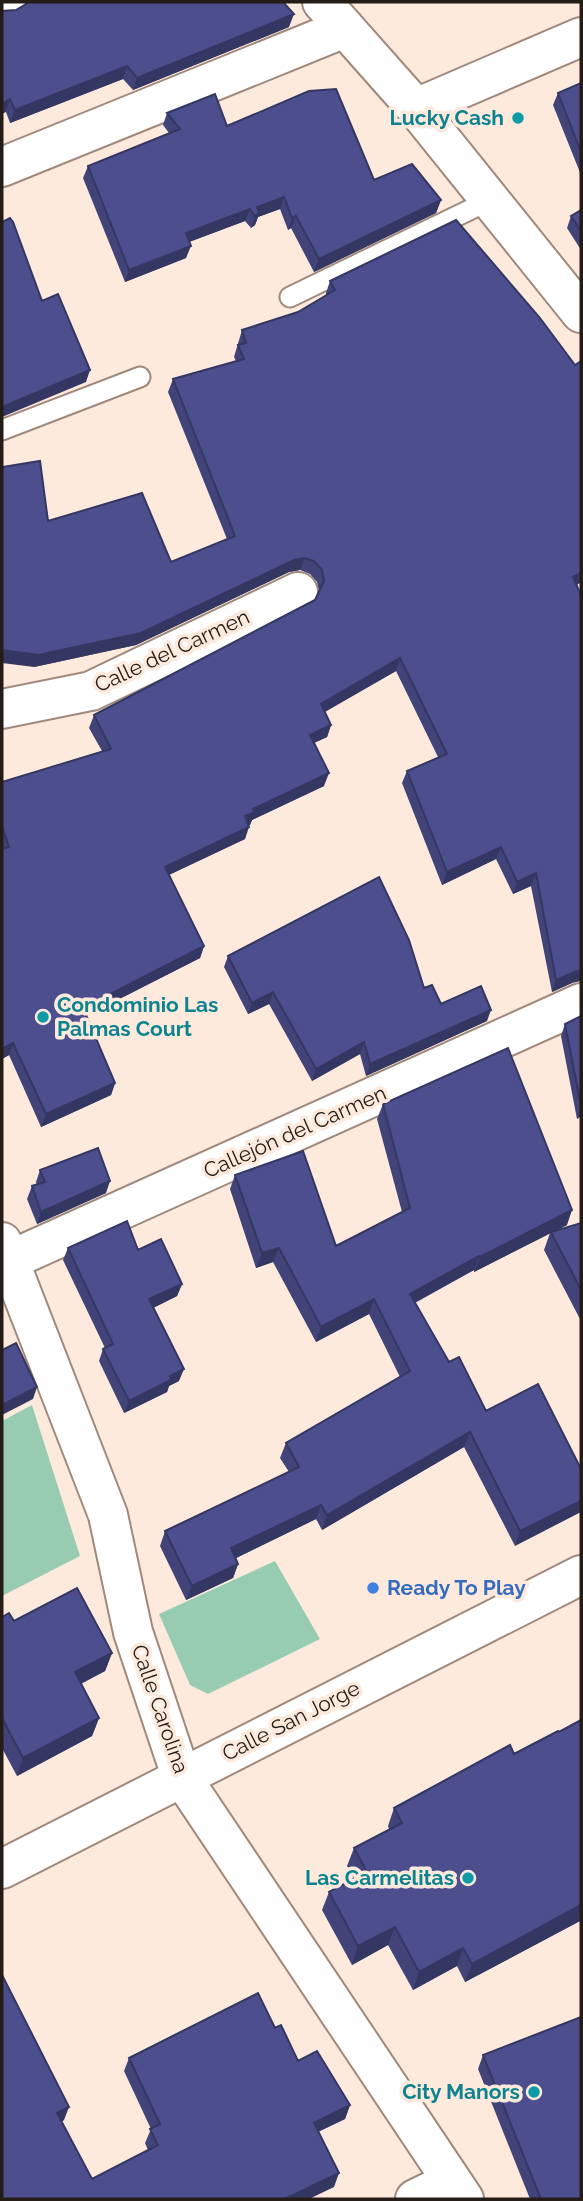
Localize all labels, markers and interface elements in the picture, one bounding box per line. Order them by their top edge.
place label: Lucky Cash [390,105,504,130]
marker: Lucky Cash [510,110,526,126]
street label: Calle del Carmen [90,604,253,697]
place label: Condominio Las Palmas Court [57,992,218,1041]
marker: Condominio Las Palmas Court [35,1009,51,1025]
street label: Callejón del Carmen [200,1080,390,1183]
place label: Ready To Play [387,1575,526,1600]
marker: Ready To Play [365,1580,381,1596]
street label: Calle Carolina [127,1641,194,1776]
street label: Calle San Jorge [218,1675,364,1766]
place label: Las Carmelitas [305,1865,454,1890]
marker: Las Carmelitas [460,1870,476,1886]
place label: City Manors [402,2079,520,2104]
marker: City Manors [526,2084,542,2100]

